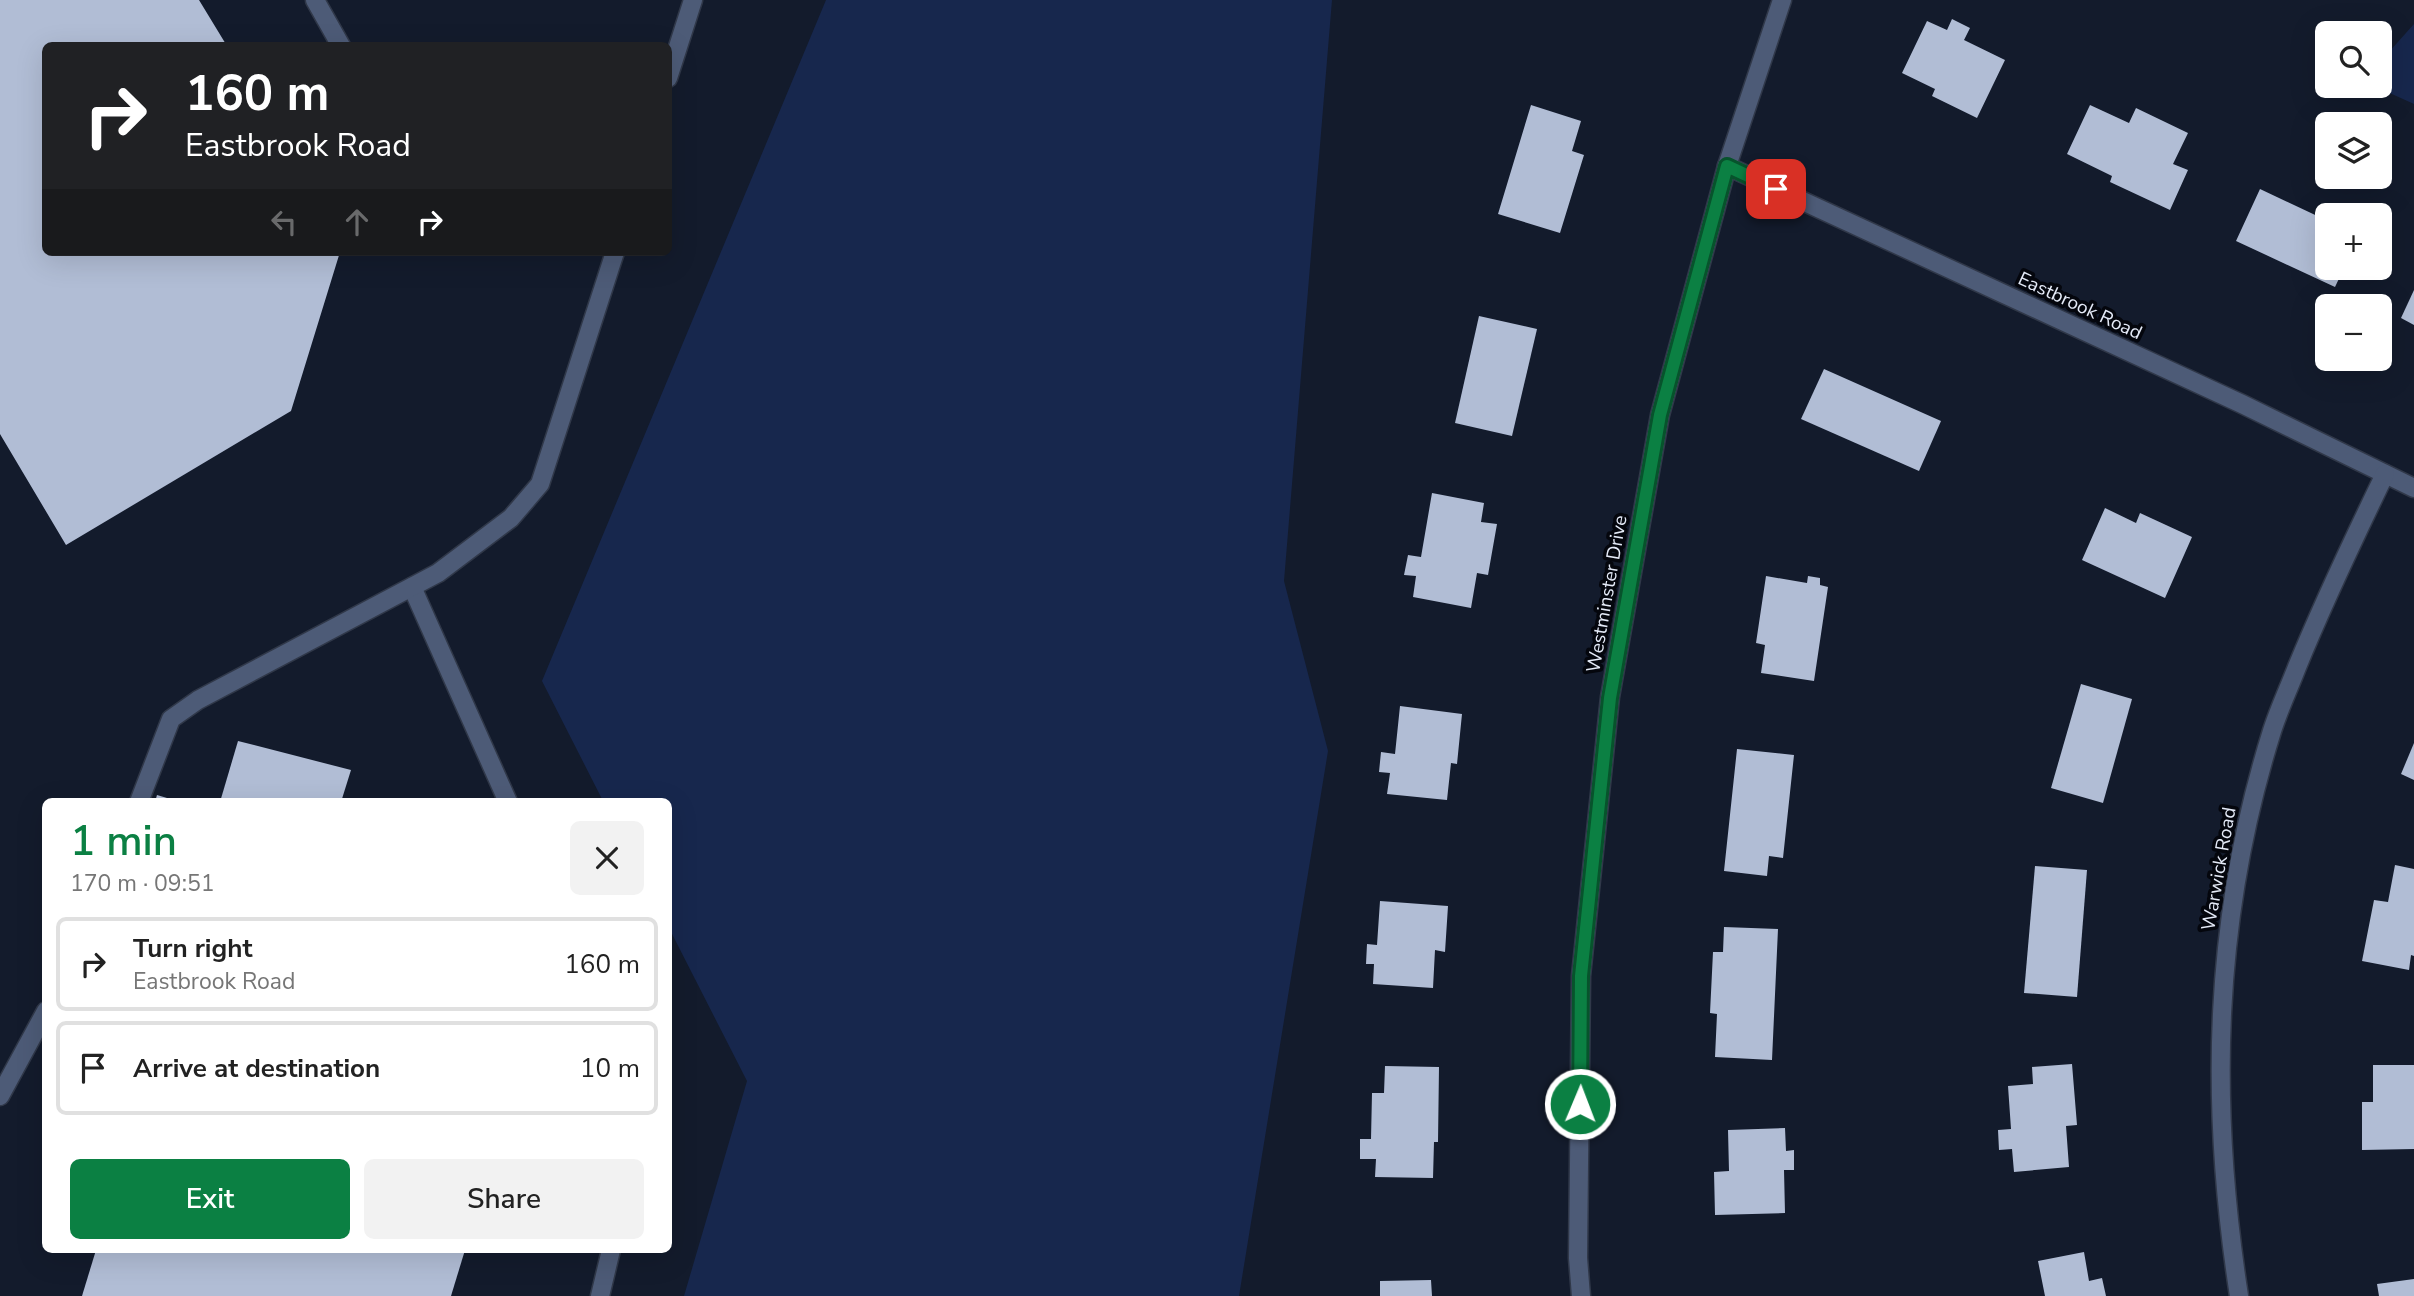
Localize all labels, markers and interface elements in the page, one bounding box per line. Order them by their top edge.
map controls [2315,21,2392,371]
button: search [2315,21,2392,98]
text: 160 m [185,60,329,127]
icon: right [70,70,161,161]
button: layers [2315,112,2392,189]
text: Eastbrook Road [185,124,411,167]
pin [1746,159,1806,219]
icon: arrive [1757,170,1795,208]
icon: left [265,203,303,241]
icon: ahead [338,203,376,241]
icon: right [411,203,449,241]
button: + [2315,203,2392,280]
street label: Eastbrook Road [2014,266,2146,346]
button: − [2315,294,2392,371]
street label: Westminster Drive [1580,513,1634,675]
street label: Warwick Road [2195,805,2243,933]
text: 1 min [70,813,177,870]
button: close [570,821,644,895]
text: 170 m · 09:51 [70,868,215,899]
text: Turn right [133,931,252,966]
icon: right [74,945,112,983]
text: 160 m [564,947,640,982]
text: Eastbrook Road [133,966,295,997]
icon: arrive [74,1049,112,1087]
text: Arrive at destination [133,1051,380,1086]
text: 10 m [580,1051,640,1086]
position arrow [1543,1067,1617,1141]
button: Exit [70,1159,350,1239]
button: Share [364,1159,644,1239]

